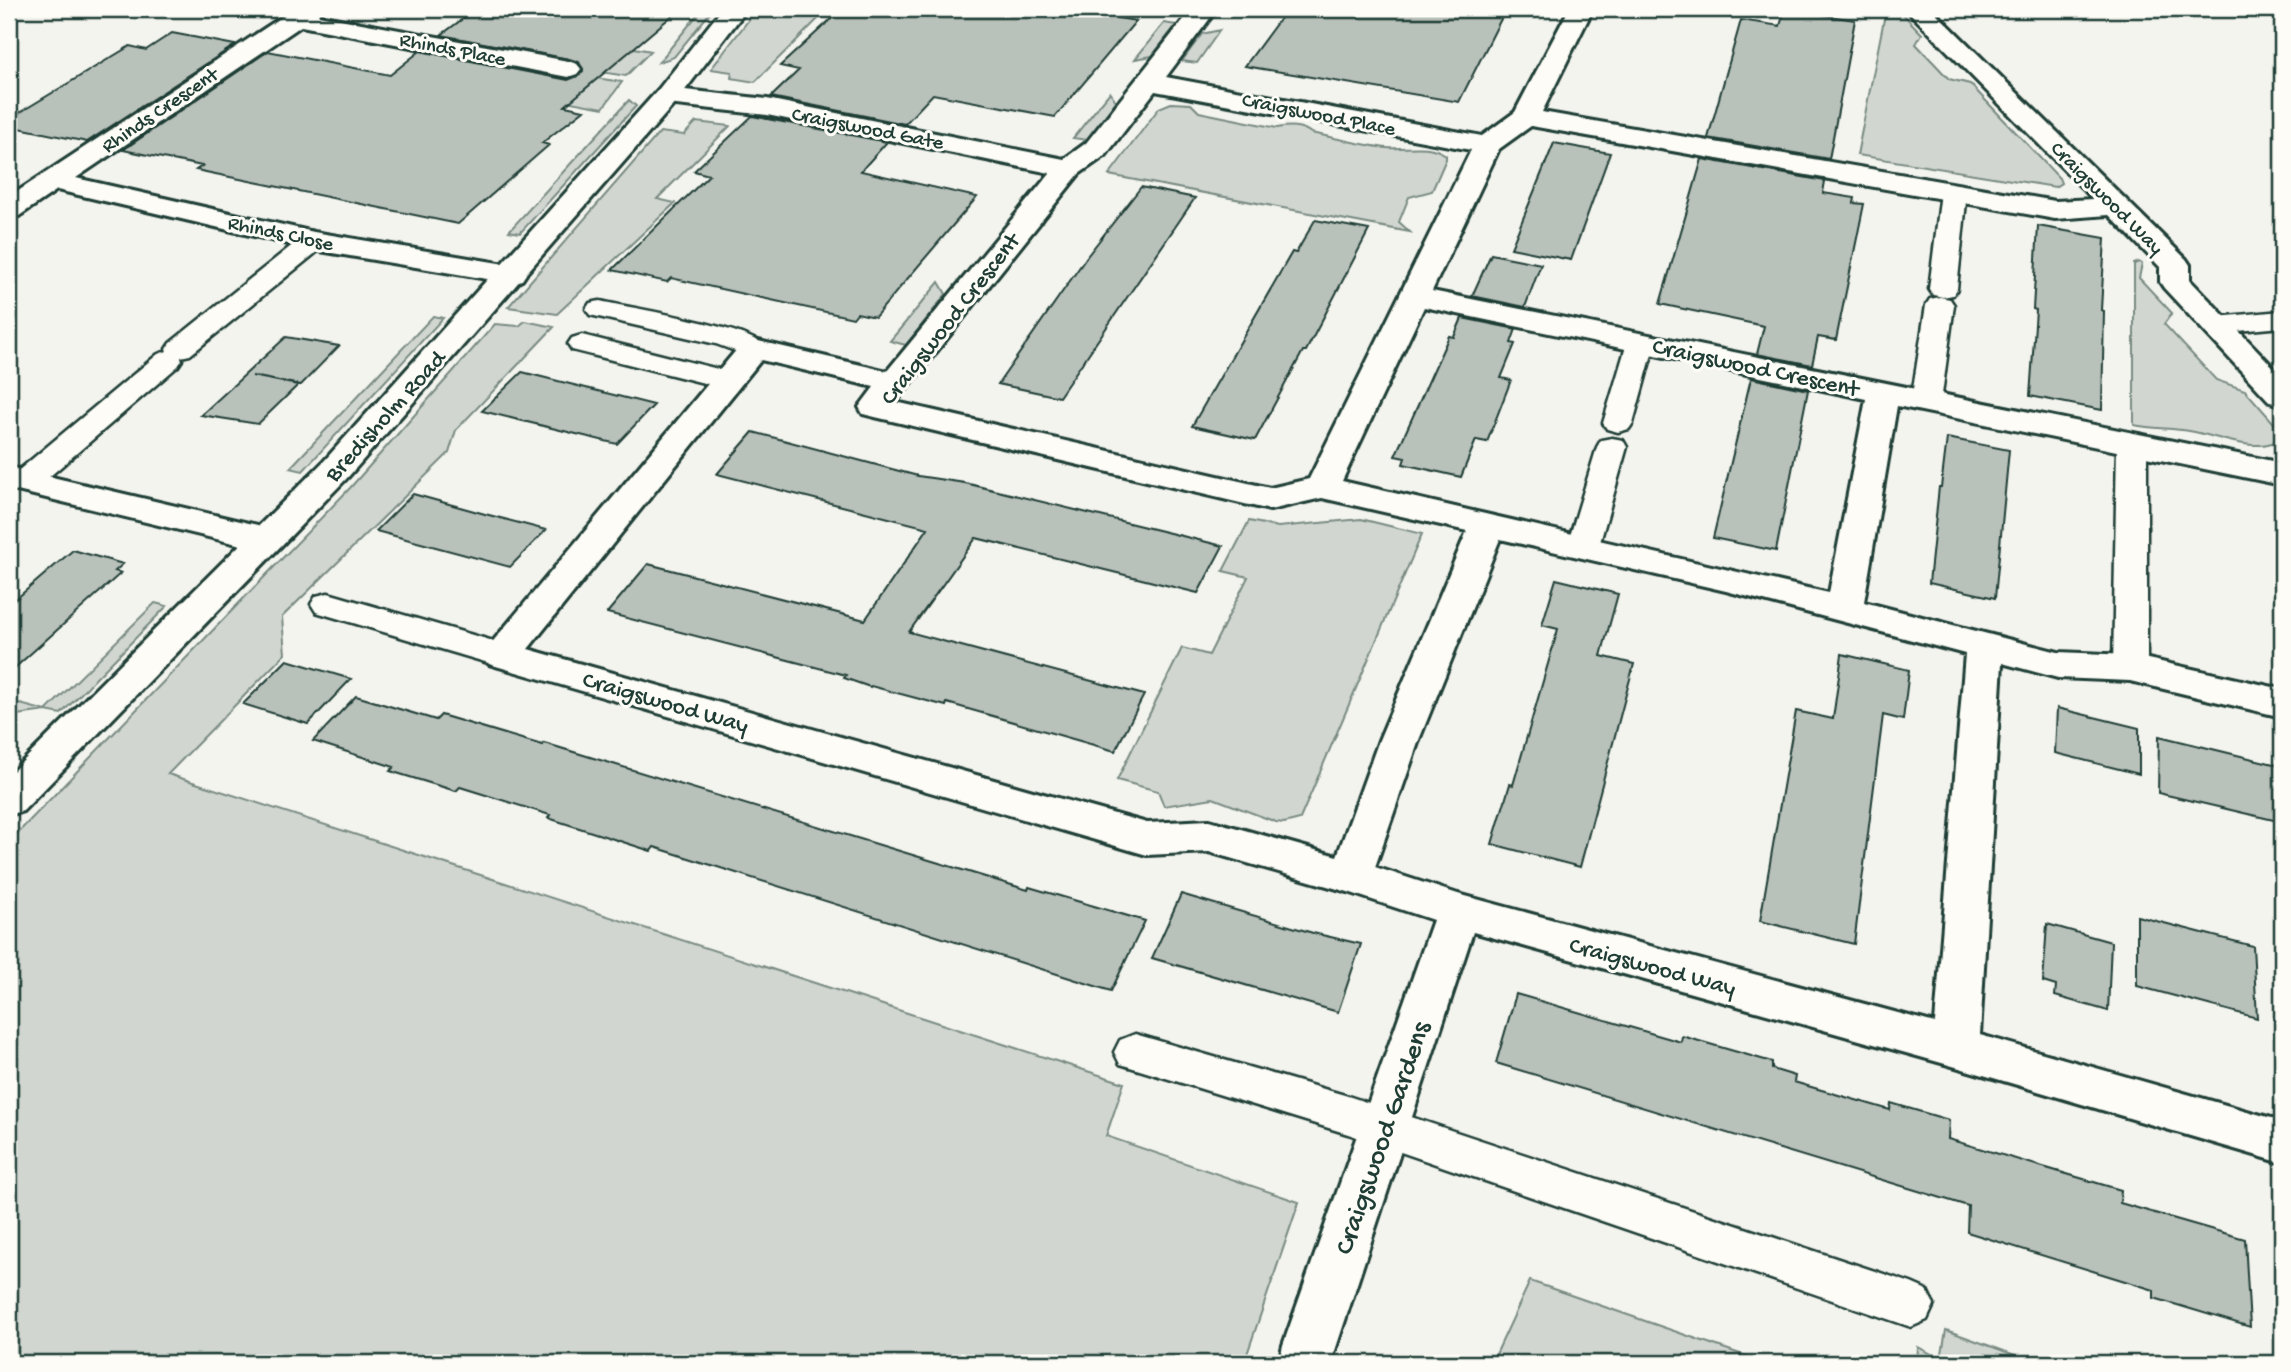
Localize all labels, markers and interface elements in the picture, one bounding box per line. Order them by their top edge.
street label: Rhinds Place [397,29,509,74]
street label: Rhinds Crescent [98,62,226,160]
street label: Craigswood Place [1239,89,1398,144]
street label: Craigswood Gate [789,103,947,158]
street label: Craigswood Way [2044,138,2167,261]
street label: Rhinds Close [225,212,336,259]
street label: Craigswood Crescent [876,227,1029,412]
street label: Craigswood Crescent [1649,333,1863,406]
street label: Bredisholm Road [319,344,455,490]
street label: Craigswood Way [579,667,752,742]
street label: Craigswood Way [1566,932,1739,1005]
street label: Craigswood Gardens [1329,1017,1440,1259]

